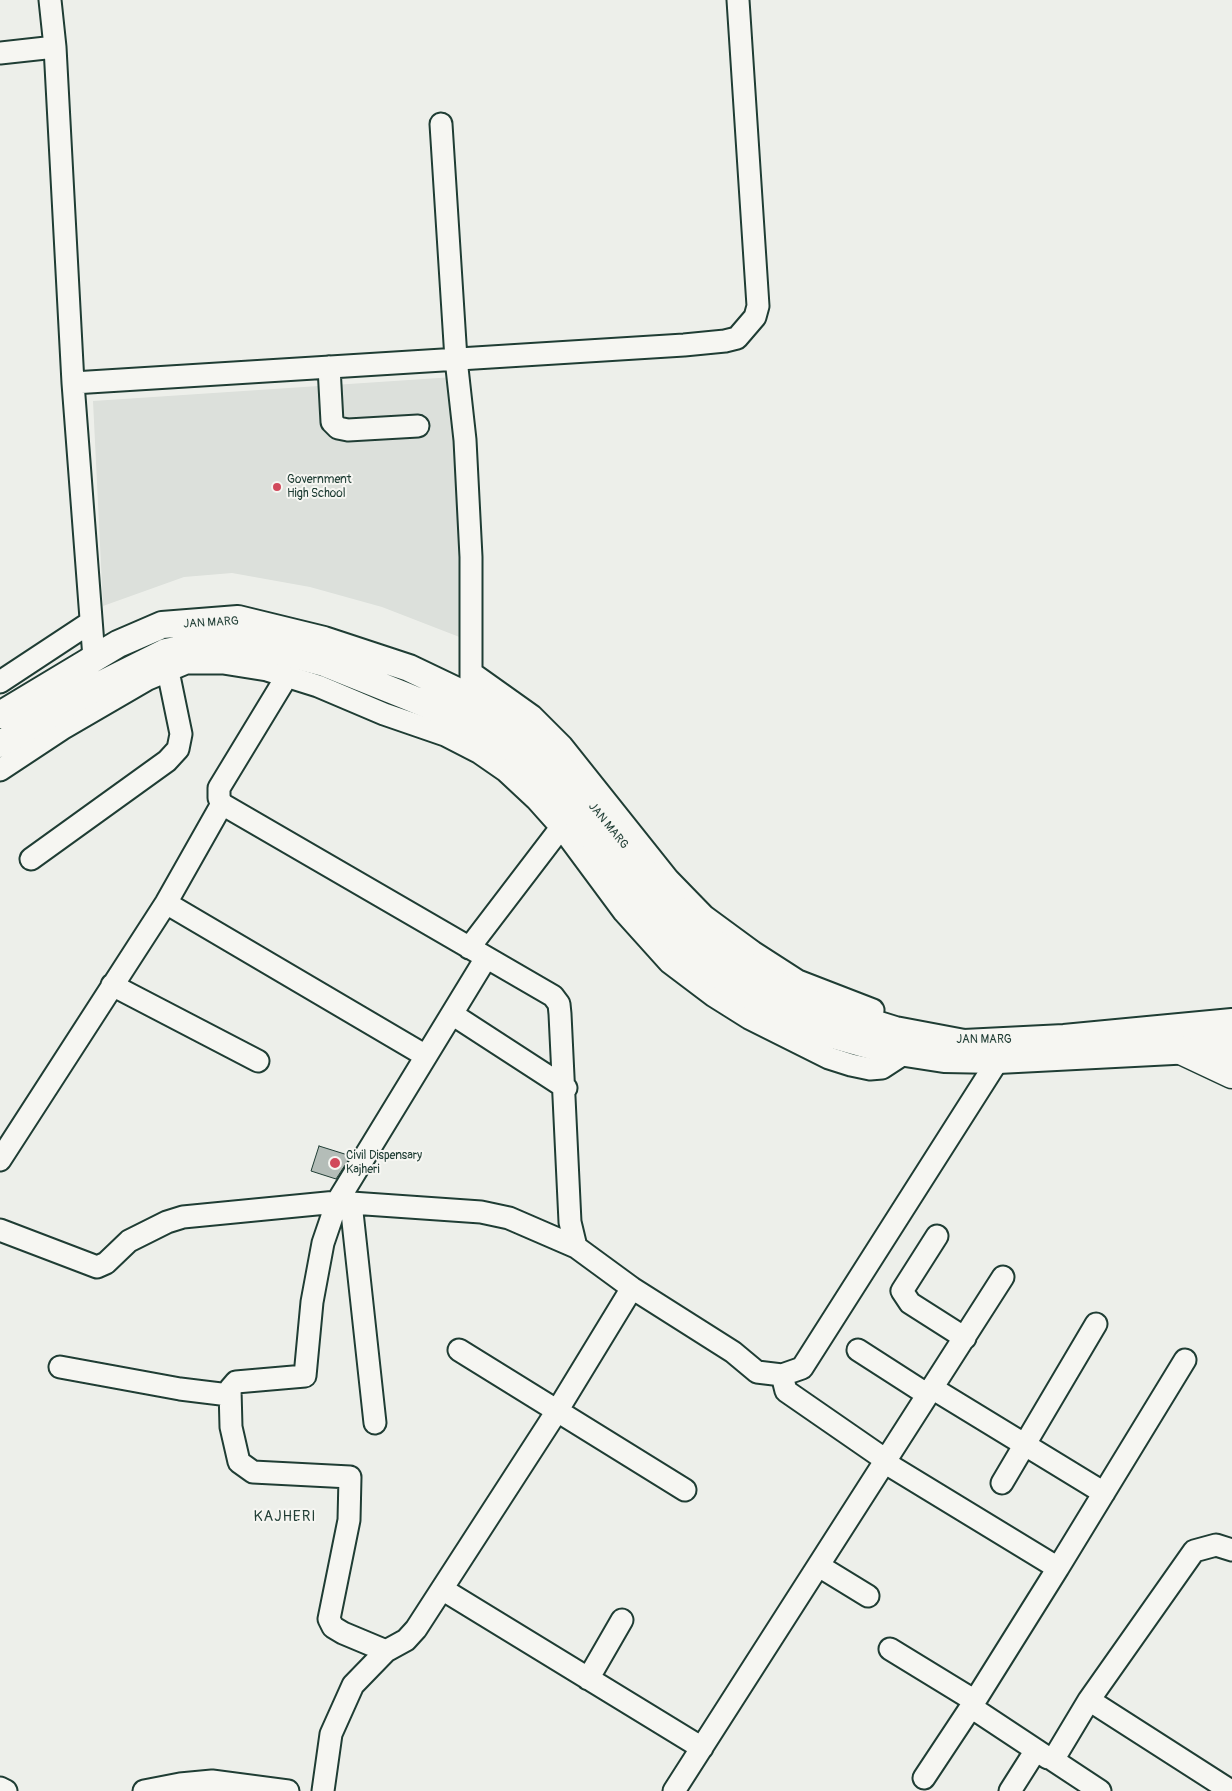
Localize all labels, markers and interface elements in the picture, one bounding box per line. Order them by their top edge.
place label: Government High School [287,473,352,501]
marker: Government High School [271,481,283,493]
street label: JAN MARG [183,614,239,632]
street label: JAN MARG [585,800,631,852]
street label: JAN MARG [956,1033,1012,1047]
place label: Civil Dispensary Kajheri [346,1149,422,1177]
marker: Civil Dispensary Kajheri [328,1156,342,1170]
district label: KAJHERI [253,1508,317,1526]

